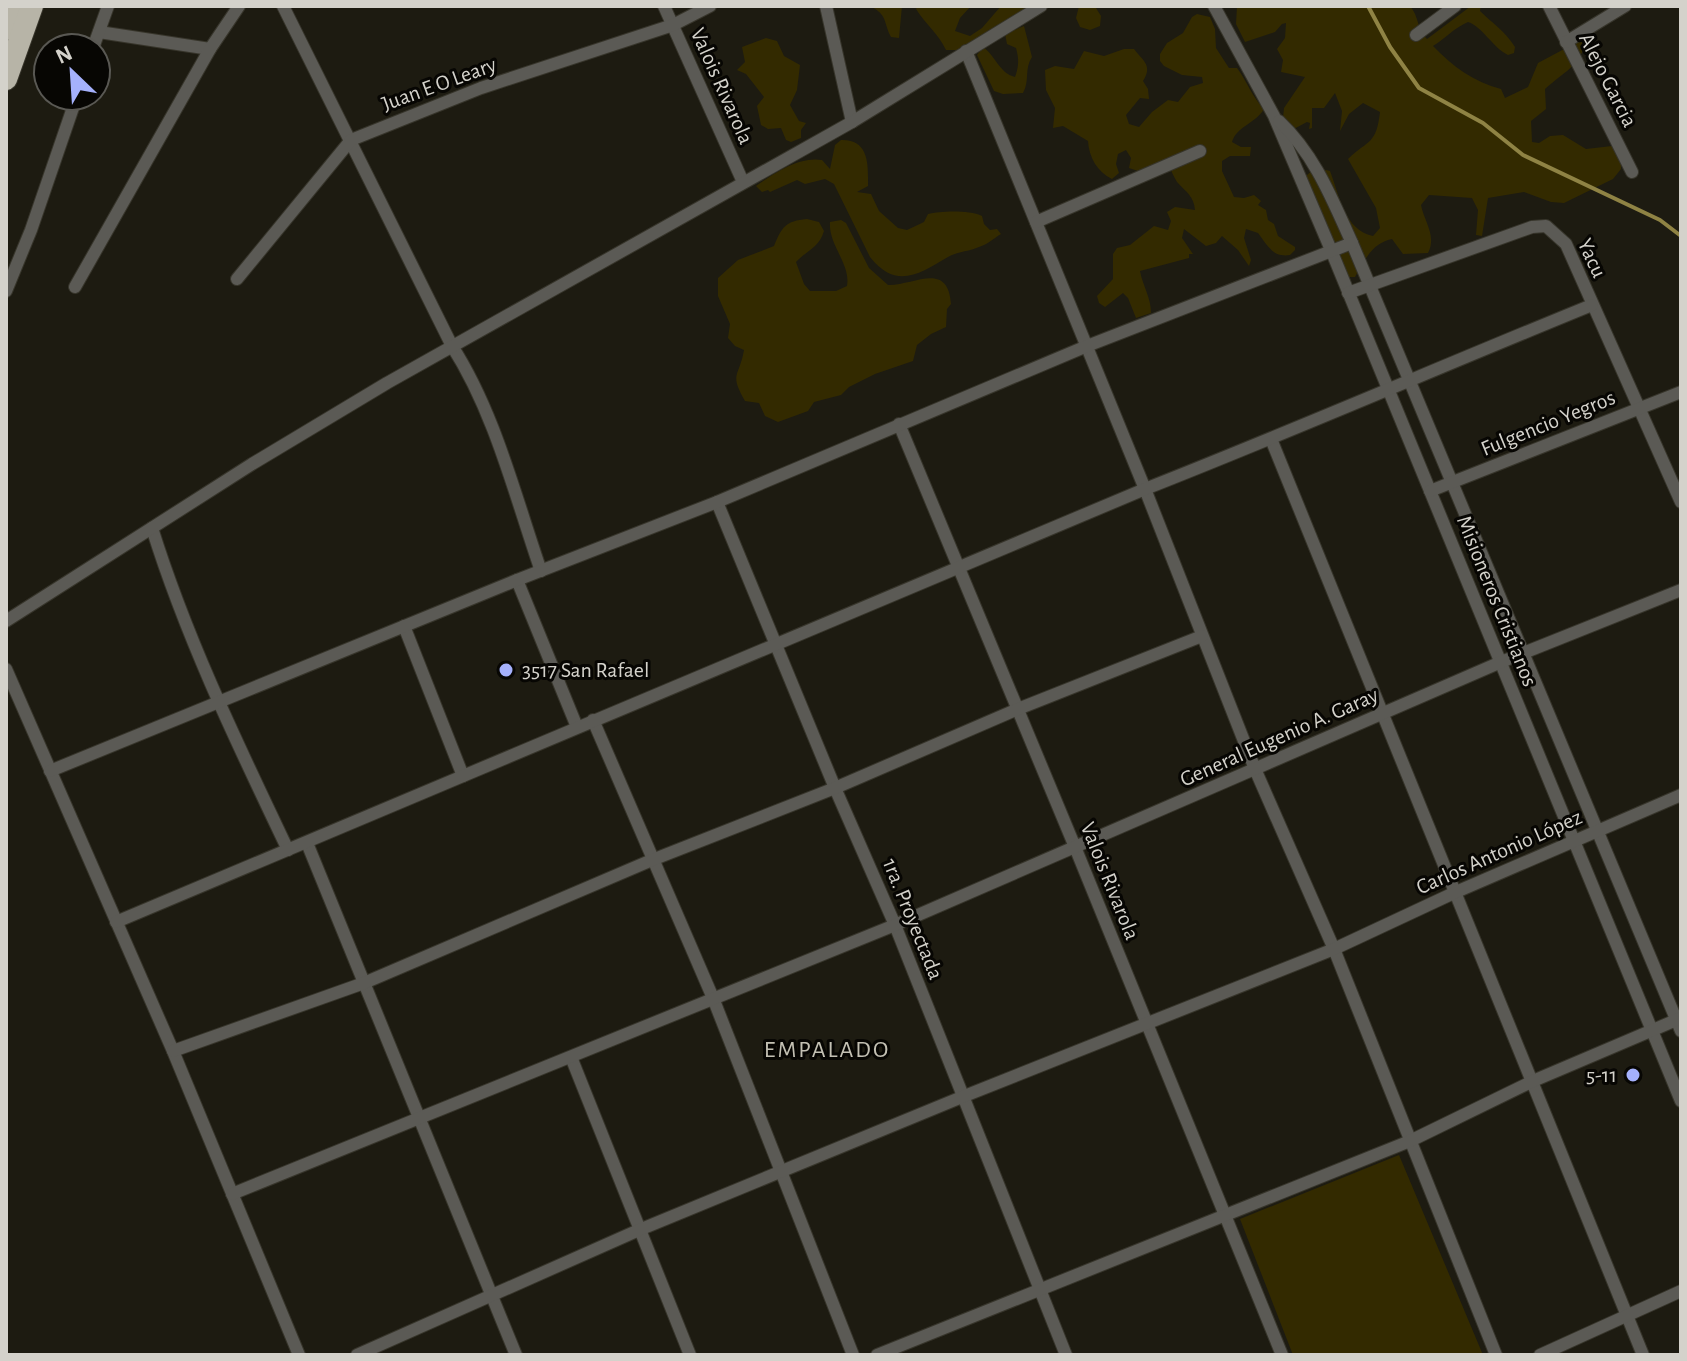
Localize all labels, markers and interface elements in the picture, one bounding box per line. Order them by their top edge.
street label: Valois Rivarola [687,25,757,147]
street label: Alejo Garcia [1575,29,1641,131]
north arrow [32,32,112,112]
text: N [52,42,76,68]
street label: Juan E O Leary [379,53,500,115]
street label: Yacu [1574,235,1610,281]
street label: Fulgencio Yegros [1478,386,1618,460]
street label: Misioneros Cristianos [1453,512,1541,690]
place label: 3517 San Rafael [522,659,649,681]
marker: 3517 San Rafael [497,661,515,679]
street label: General Eugenio A. Garay [1177,683,1382,791]
street label: Carlos Antonio López [1413,806,1585,898]
street label: Valois Rivarola [1076,819,1144,943]
street label: 1ra. Proyectada [879,855,947,983]
district label: EMPALADO [764,1038,890,1062]
place label: 5-11 [1586,1064,1617,1086]
marker: 5-11 [1624,1066,1642,1084]

